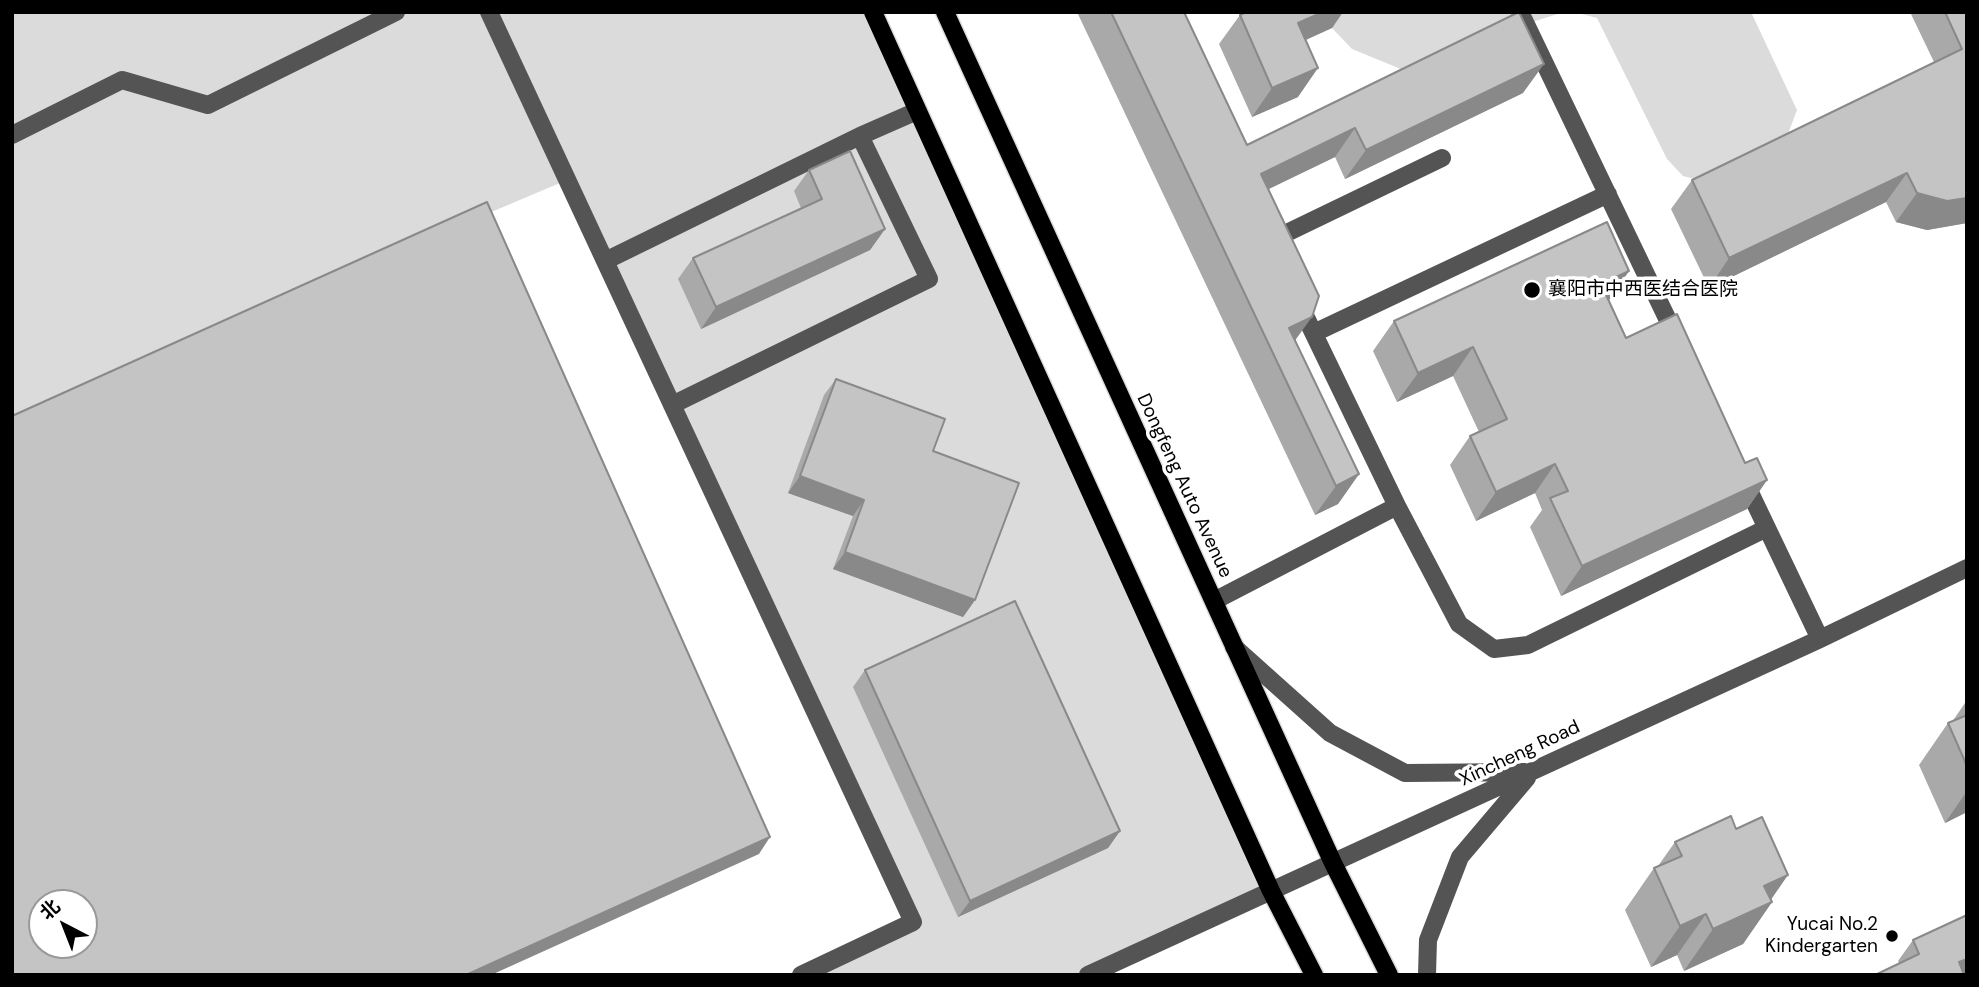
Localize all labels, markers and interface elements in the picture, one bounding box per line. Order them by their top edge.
place label: 襄阳市中西医结合医院 [1548,279,1738,301]
marker: 襄阳市中西医结合医院 [1522,280,1542,300]
street label: Dongfeng Auto Avenue [1131,390,1237,582]
street label: Xincheng Road [1456,716,1584,792]
north arrow [28,889,98,959]
text: 北 [35,894,65,925]
place label: Yucai No.2 Kindergarten [1765,914,1878,958]
marker: Yucai No.2 Kindergarten [1884,928,1900,944]

